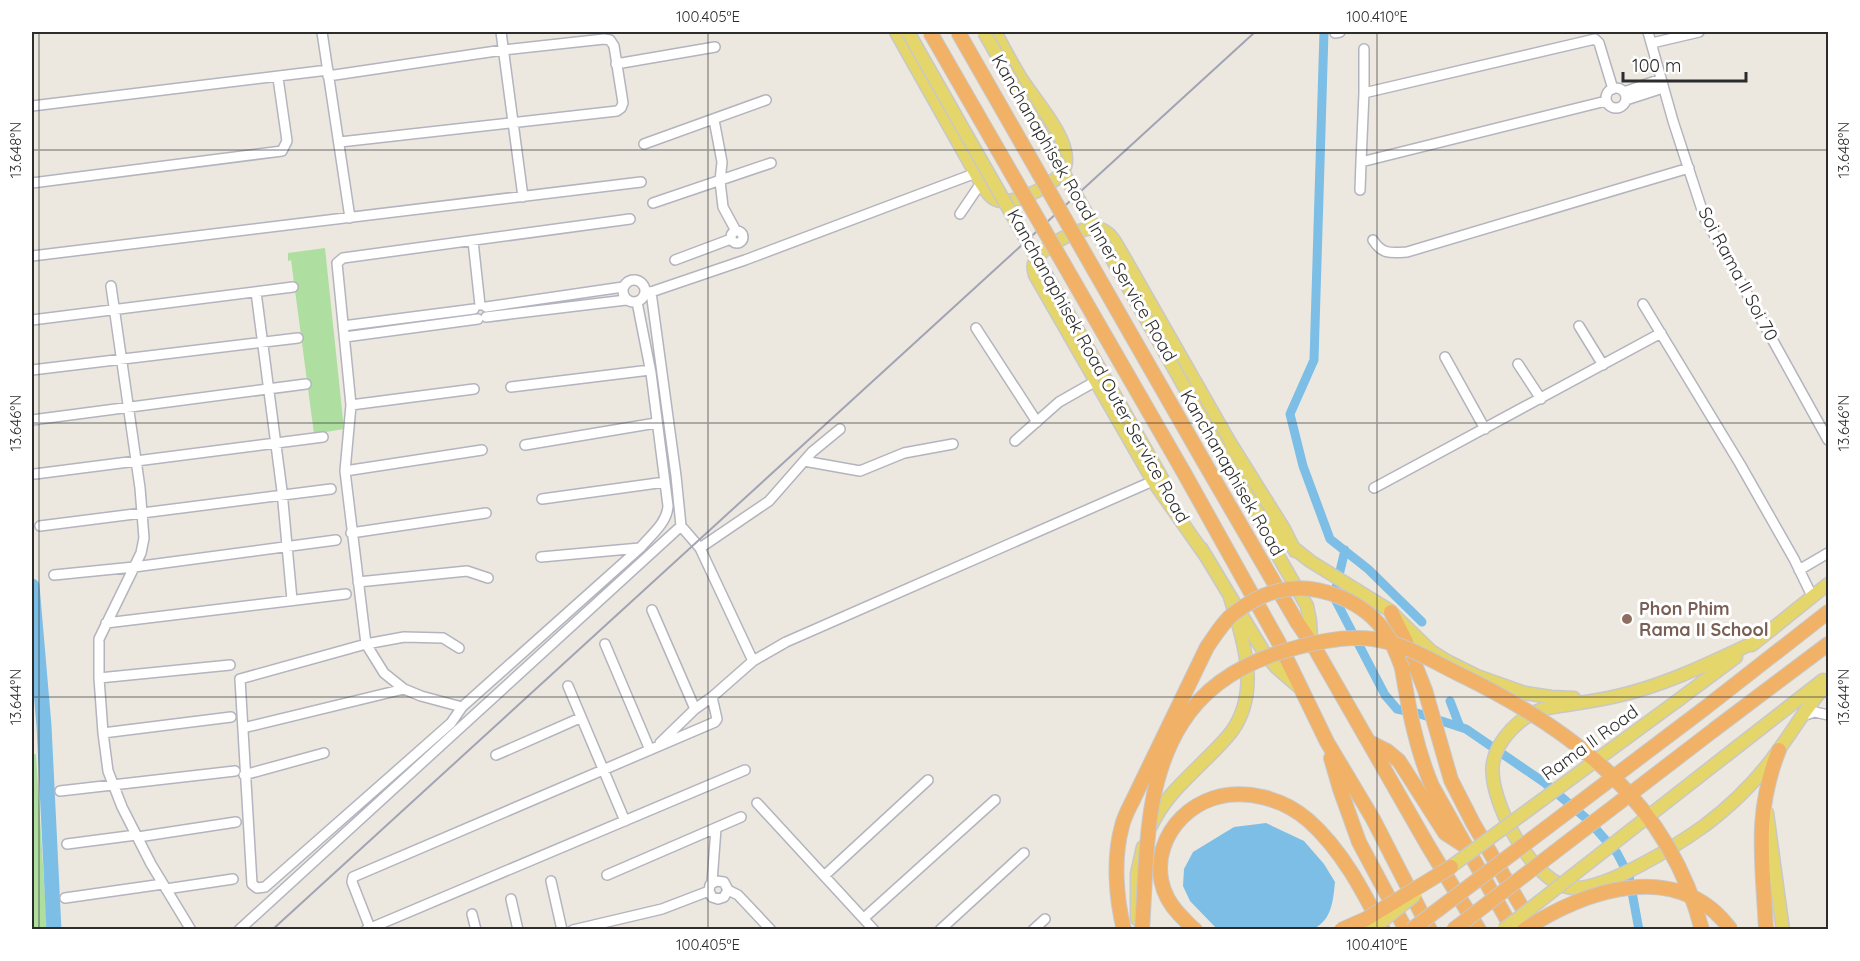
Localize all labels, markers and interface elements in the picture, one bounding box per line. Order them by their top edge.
text: 100.405°E [676,7,740,26]
text: 100.410°E [1346,7,1408,26]
scale bar [1623,45,1746,83]
street label: Kanchanaphisek Road Inner Service Road [987,50,1182,365]
text: 100 m [1632,54,1681,77]
text: 13.648°N [6,122,25,178]
text: 13.648°N [1834,122,1853,178]
street label: Soi Rama II Soi 70 [1693,203,1783,345]
street label: Kanchanaphisek Road Outer Service Road [1002,205,1195,527]
street label: Kanchanaphisek Road [1175,386,1289,560]
text: 13.646°N [6,395,25,451]
text: 13.646°N [1834,395,1853,451]
place label: Phon Phim Rama II School [1639,597,1769,641]
marker: Phon Phim Rama II School [1620,612,1634,626]
text: 13.644°N [6,669,25,725]
text: 13.644°N [1834,669,1853,725]
street label: Rama II Road [1537,700,1643,785]
text: 100.405°E [676,935,740,954]
text: 100.410°E [1346,935,1408,954]

